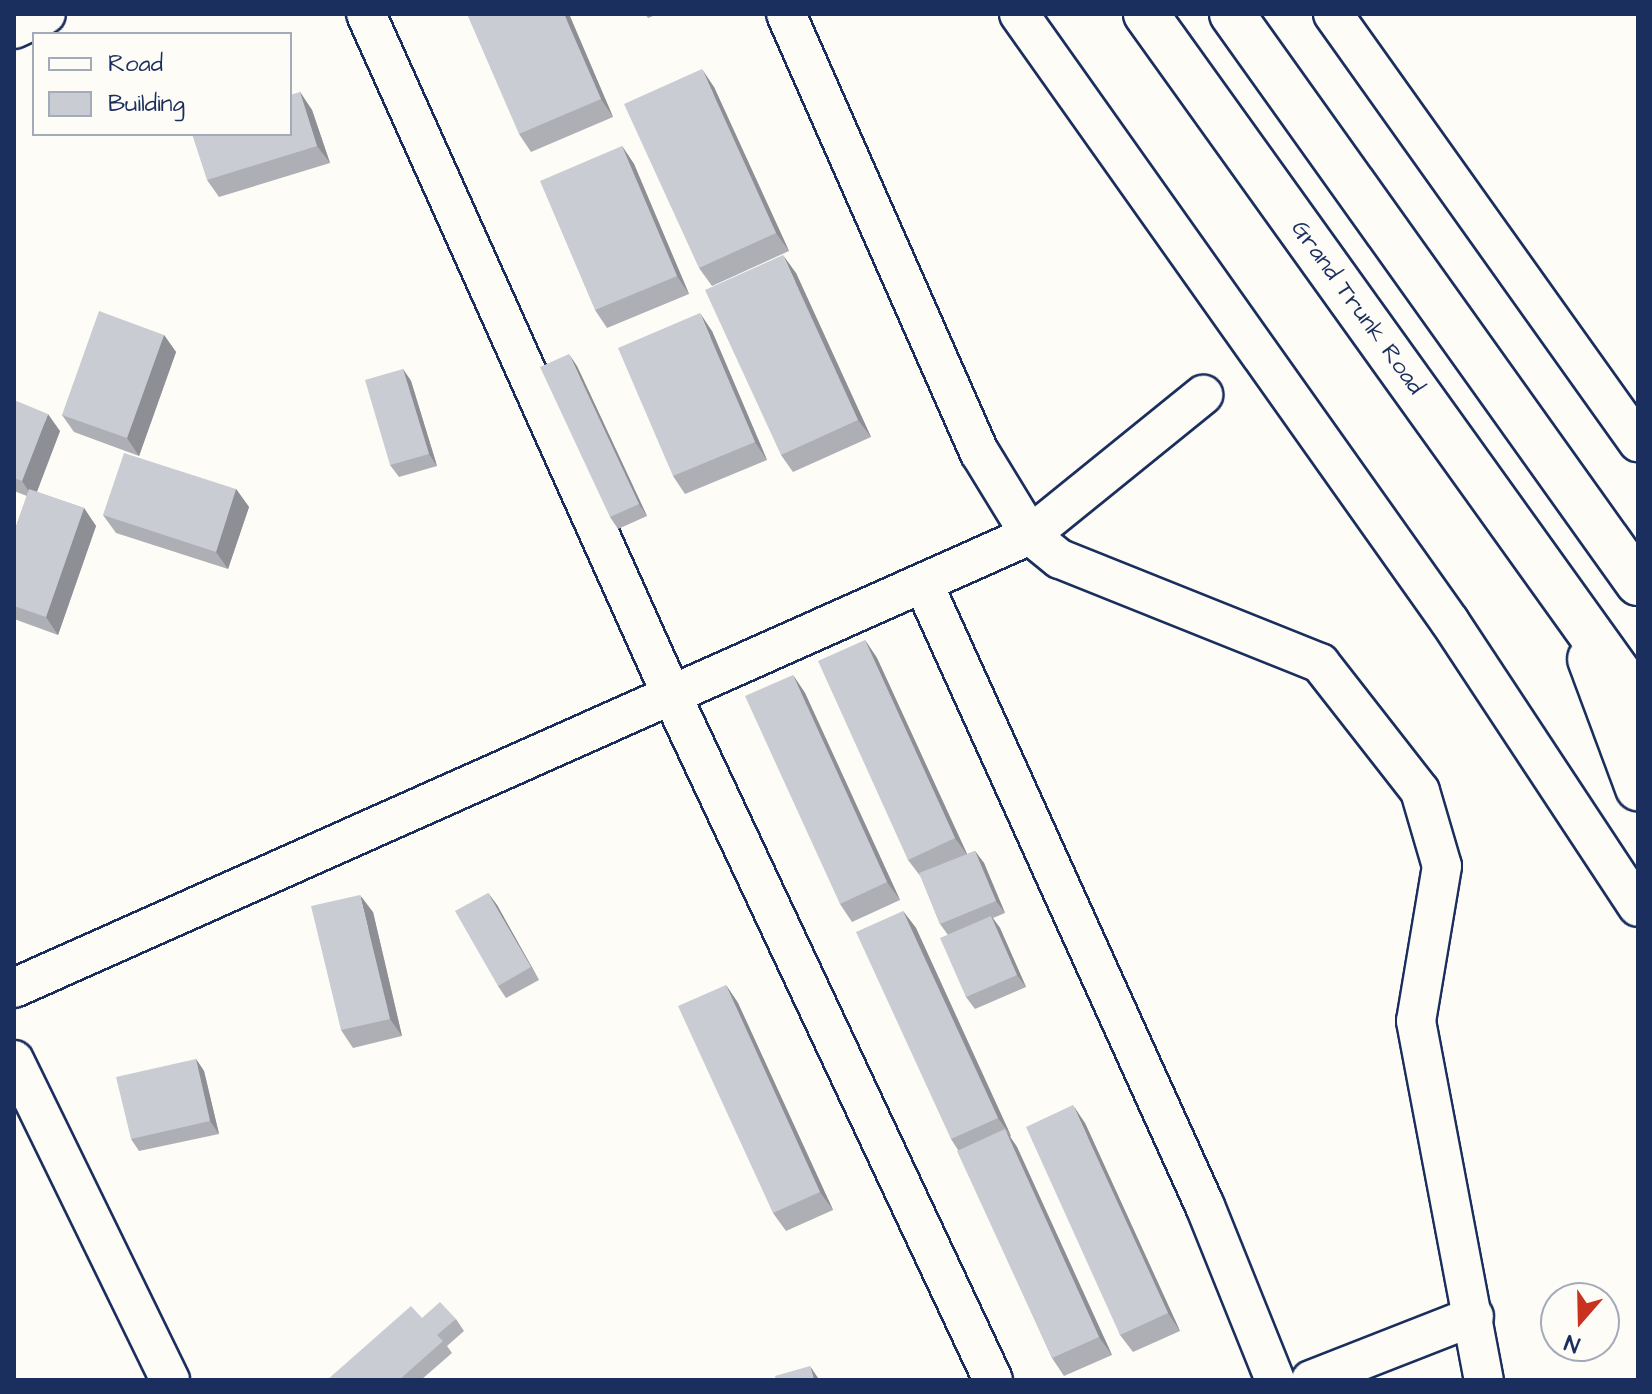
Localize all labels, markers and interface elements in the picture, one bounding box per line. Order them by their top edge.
legend [32,32,292,136]
text: Road [108,47,163,81]
text: Building [108,87,185,121]
street label: Grand Trunk Road [1284,215,1430,401]
north arrow [1540,1282,1620,1362]
text: N [1561,1326,1584,1360]

